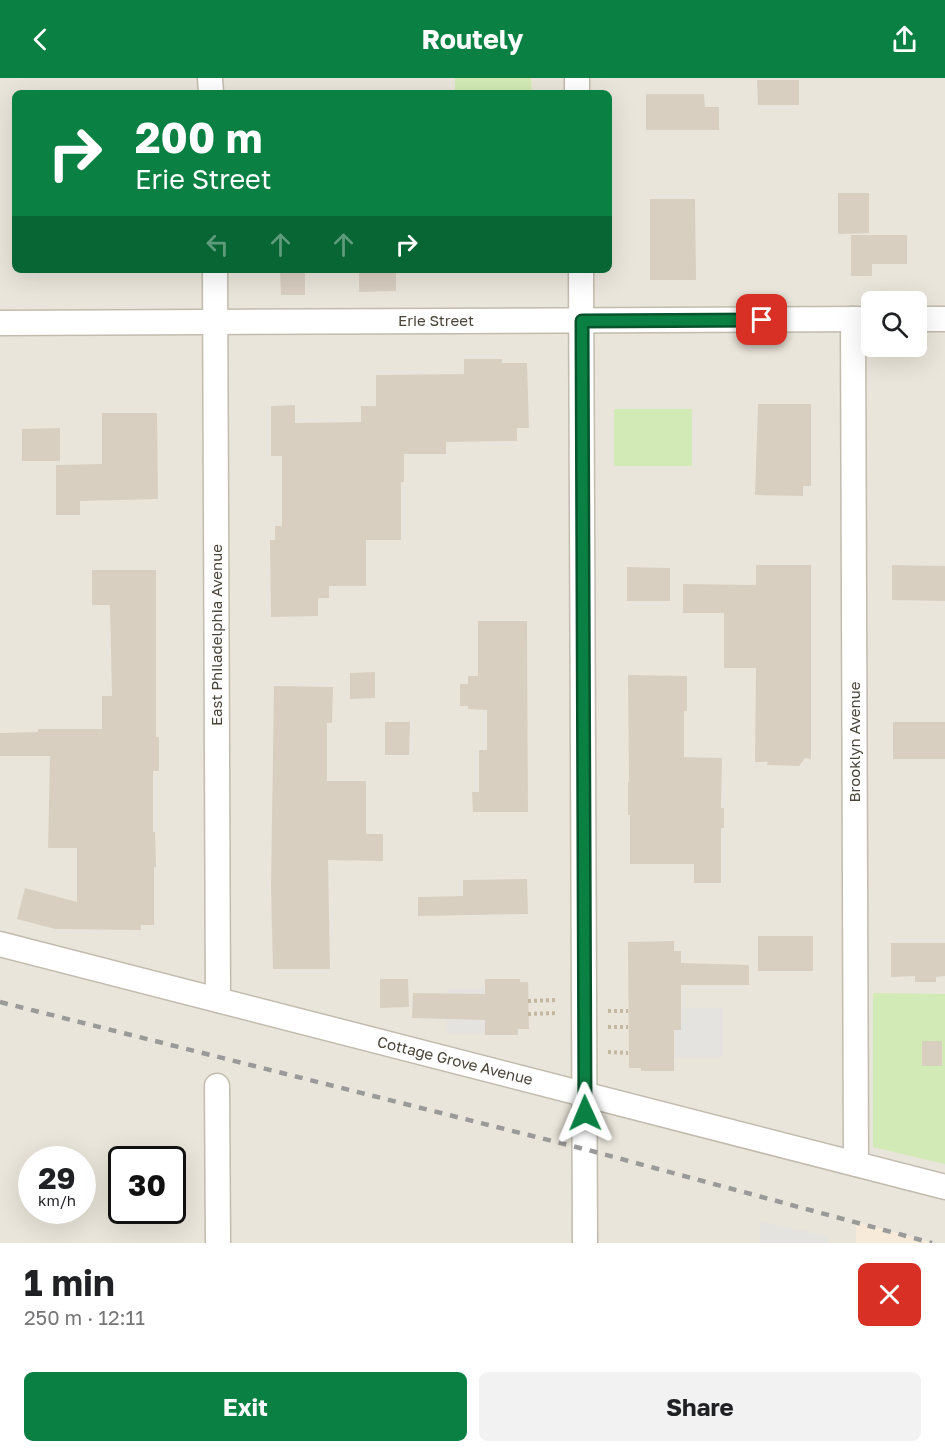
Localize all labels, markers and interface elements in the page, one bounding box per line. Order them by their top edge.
icon: back [24,23,57,56]
text: Routely [421,23,524,55]
icon: share [888,23,921,56]
text: 200 m [135,112,262,162]
icon: right [36,114,114,192]
text: Erie Street [135,163,272,195]
icon: left [201,228,234,261]
icon: ahead [264,228,297,261]
icon: ahead [327,228,360,261]
icon: right [390,228,423,261]
map controls [861,291,927,357]
button: search [861,291,927,357]
pin [736,294,787,345]
icon: arrive [745,303,778,336]
street label: Erie Street [398,311,474,329]
street label: East Philadelphia Avenue [207,544,225,726]
street label: Brooklyn Avenue [845,681,863,803]
street label: Cottage Grove Avenue [376,1032,535,1088]
position arrow [553,1081,617,1145]
speed limit sign: 30 [108,1146,186,1224]
text: 29 [38,1160,76,1196]
text: km/h [38,1191,76,1209]
text: 1 min [24,1261,115,1304]
button: close [858,1263,921,1326]
text: 250 m · 12:11 [24,1305,145,1329]
button: Exit [24,1372,467,1441]
button: Share [479,1372,921,1441]

